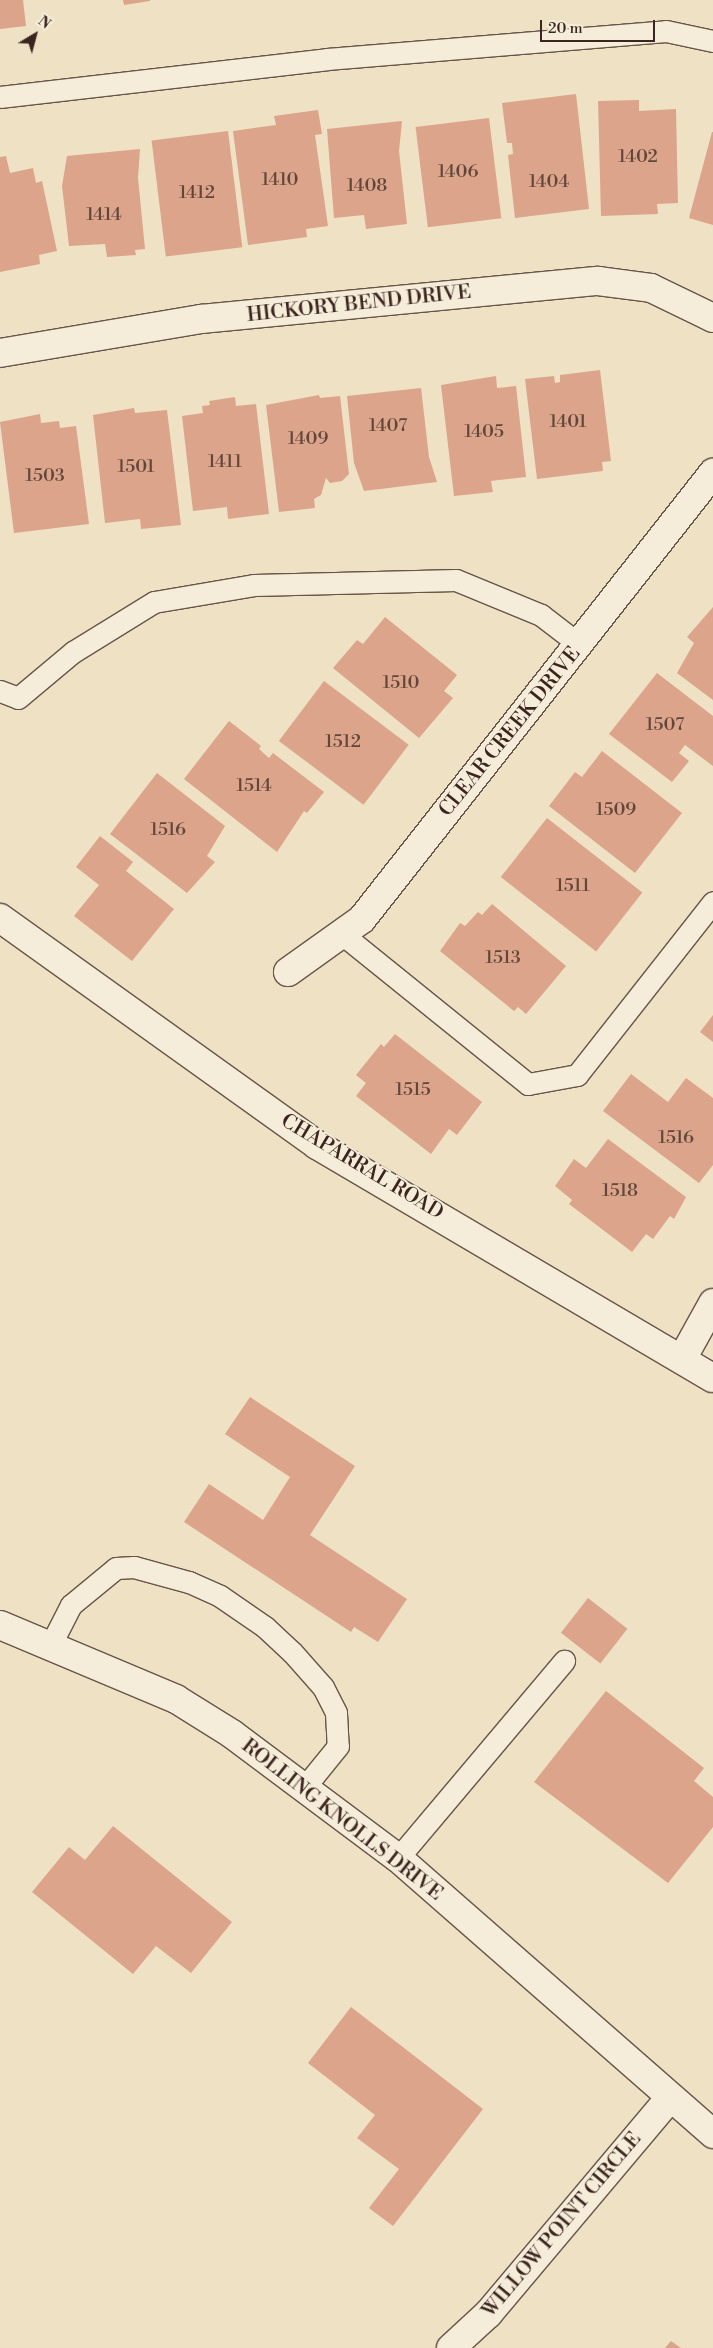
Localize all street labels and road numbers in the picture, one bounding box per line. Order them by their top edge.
street label: HICKORY BEND DRIVE [246,280,472,328]
street label: CLEAR CREEK DRIVE [434,642,586,822]
street label: CHAPARRAL ROAD [276,1109,448,1225]
street label: ROLLING KNOLLS DRIVE [237,1734,447,1906]
street label: WILLOW POINT CIRCLE [477,2127,647,2323]

